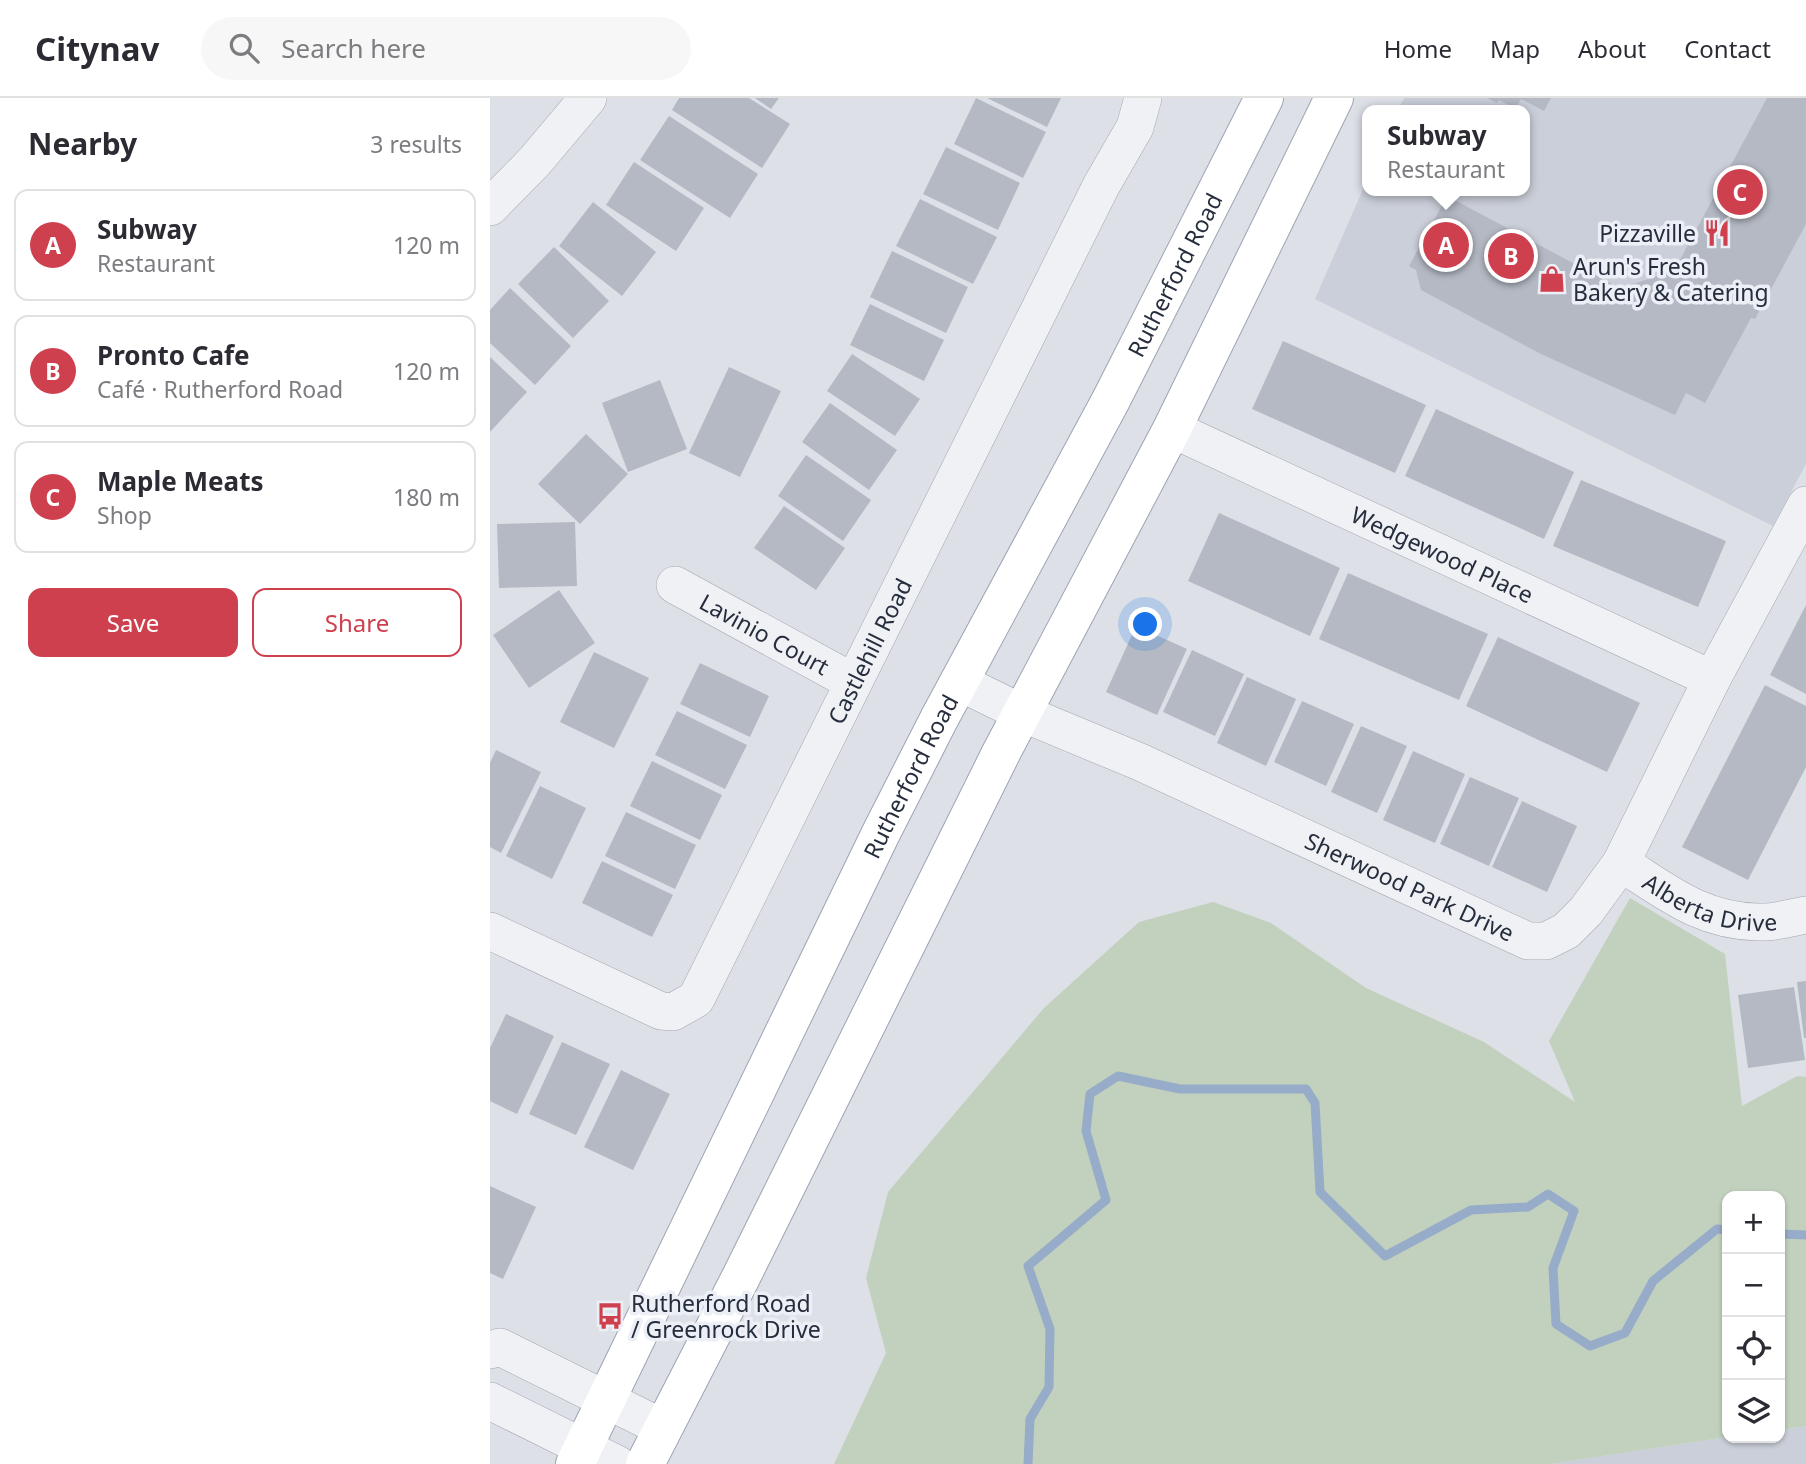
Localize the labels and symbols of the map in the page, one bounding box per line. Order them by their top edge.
pin: C [1717,166,1763,218]
street label: Rutherford Road [1120,187,1229,362]
place label: Pizzaville [1599,217,1696,249]
restaurant icon: Pizzaville [1702,218,1732,248]
pin: A [1423,219,1469,271]
pin: B [1488,230,1534,282]
place label: Arun's Fresh Bakery & Catering [1573,250,1769,308]
shop icon: Arun's Fresh Bakery & Catering [1537,264,1567,294]
street label: Wedgewood Place [1346,498,1539,610]
street label: Castlehill Road [820,573,919,729]
street label: Lavinio Court [694,586,835,682]
your location [1128,607,1162,641]
street label: Rutherford Road [855,689,965,864]
street label: Sherwood Park Drive [1300,824,1519,948]
street label: Alberta Drive [1637,866,1779,938]
place label: Rutherford Road / Greenrock Drive [631,1287,821,1345]
bus stop icon: Rutherford Road / Greenrock Drive [595,1301,625,1331]

